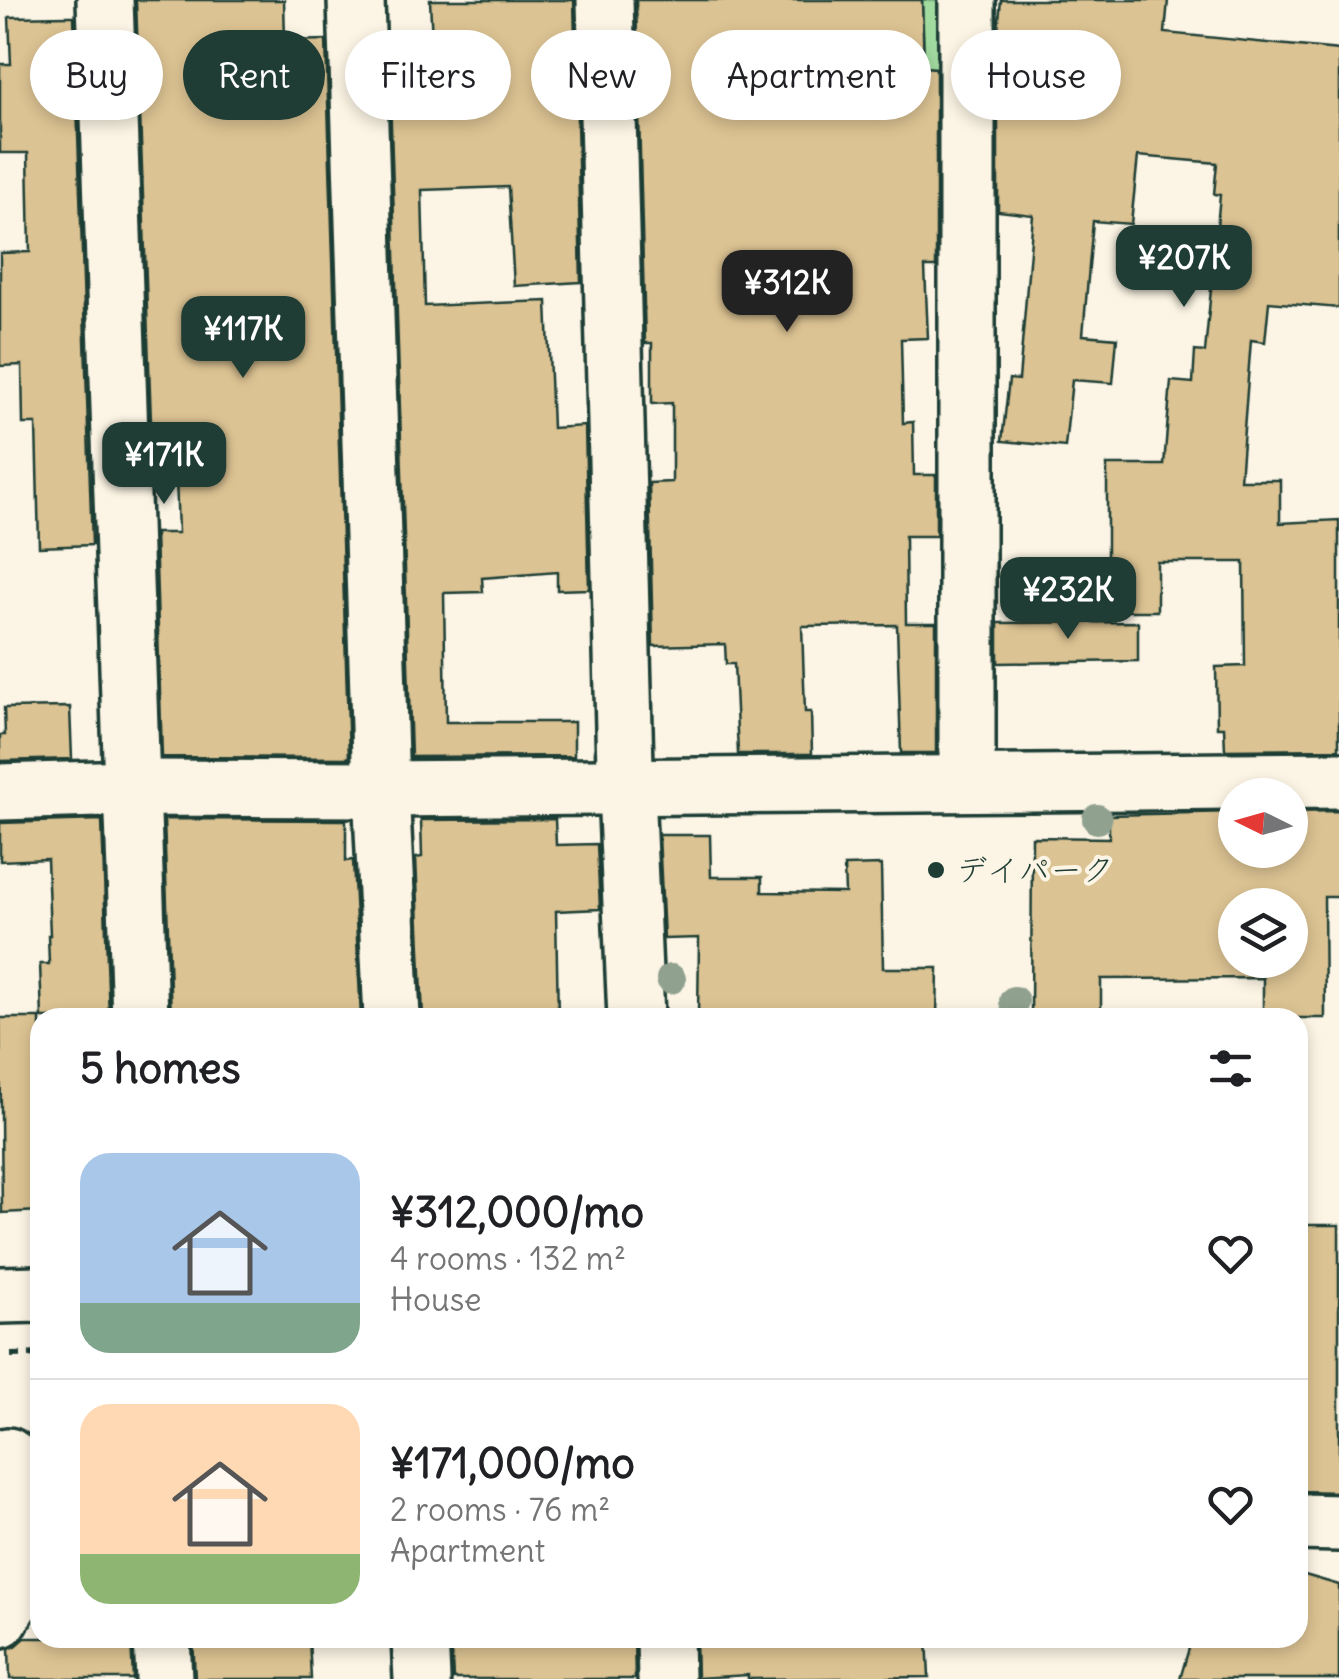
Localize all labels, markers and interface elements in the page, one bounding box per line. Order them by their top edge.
chip: Buy [30,30,163,120]
chip: Rent [183,30,325,120]
chip: Filters [345,30,511,120]
chip: New [531,30,671,120]
chip: Apartment [691,30,931,120]
chip: House [951,30,1121,120]
pin: ¥207K [1114,225,1254,310]
text: ¥207K [1138,237,1230,278]
pin: ¥312K [717,250,857,335]
text: ¥312K [744,262,830,303]
pin: ¥117K [173,296,313,381]
text: ¥117K [203,308,283,349]
pin: ¥171K [94,422,234,507]
text: ¥171K [124,434,204,475]
pin: ¥232K [998,557,1138,642]
text: ¥232K [1022,569,1114,610]
north arrow [1218,778,1308,868]
map controls [1218,778,1308,978]
place label: デイパーク [956,849,1114,890]
marker: デイパーク [925,859,947,881]
button: layers [1218,888,1308,978]
icon: filters [1203,1041,1258,1096]
text: 5 homes [80,1042,241,1094]
text: ¥312,000/mo [390,1186,644,1238]
icon: home [160,1193,280,1313]
icon: heart [1203,1226,1258,1281]
text: 4 rooms · 132 m² [390,1238,626,1279]
text: House [390,1279,481,1320]
text: ¥171,000/mo [390,1437,635,1489]
icon: home [160,1444,280,1564]
icon: heart [1203,1477,1258,1532]
text: 2 rooms · 76 m² [390,1489,610,1530]
text: Apartment [390,1530,545,1571]

